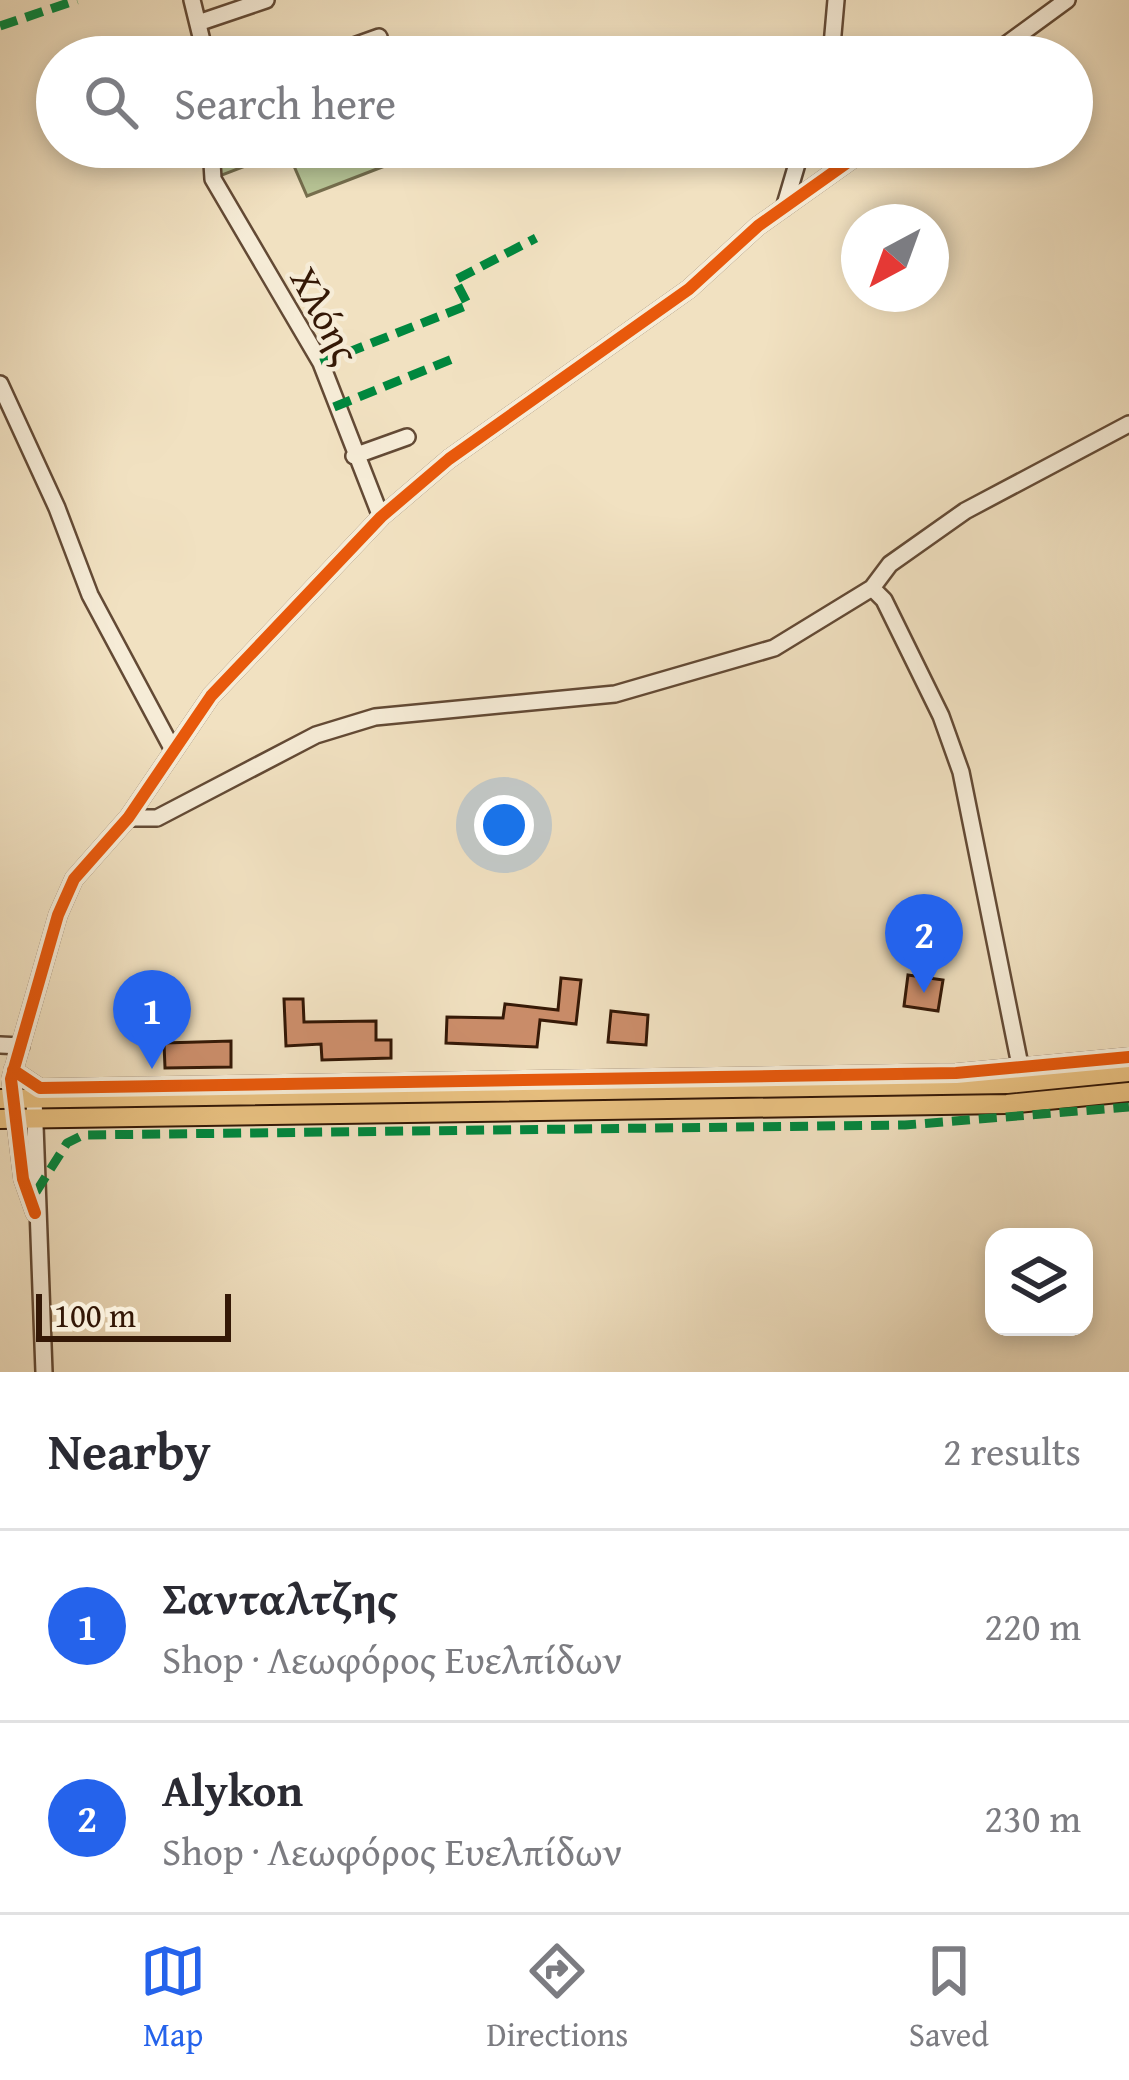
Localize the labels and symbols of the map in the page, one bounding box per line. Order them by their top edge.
north arrow [841,204,949,312]
street label: Χλόης [277,256,375,374]
your location [474,795,534,855]
pin: 2 [885,894,963,993]
pin: 1 [113,970,191,1069]
scale bar [36,1288,231,1341]

